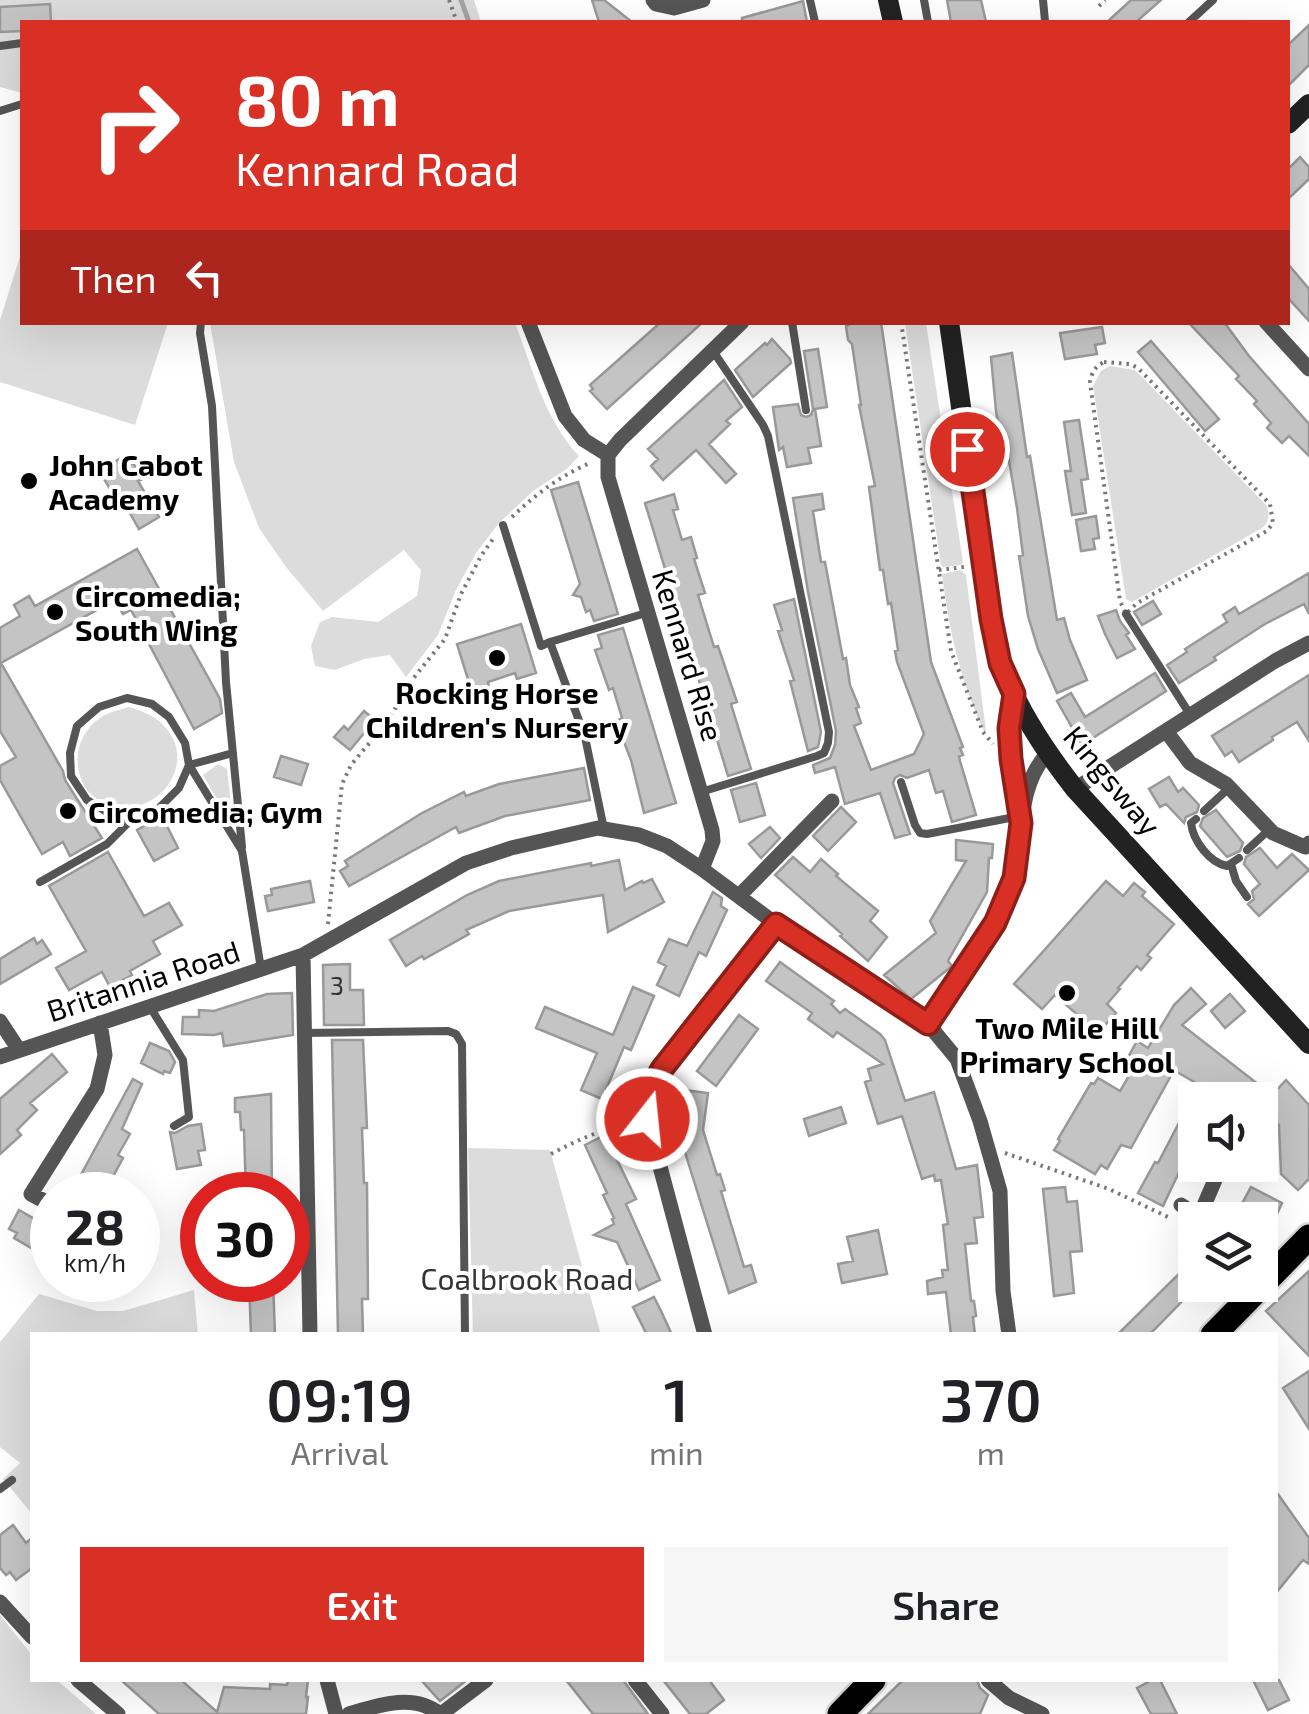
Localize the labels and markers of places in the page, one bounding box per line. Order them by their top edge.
pin [925,407,1010,492]
place label: John Cabot Academy [49,446,203,517]
marker: John Cabot Academy [18,470,40,492]
place label: Circomedia; South Wing [75,577,241,647]
marker: Circomedia; South Wing [44,601,66,623]
marker: Rocking Horse Children's Nursery [486,647,508,669]
place label: Rocking Horse Children's Nursery [366,674,628,745]
place label: Circomedia; Gym [88,793,323,830]
marker: Circomedia; Gym [57,800,79,822]
marker: Two Mile Hill Primary School [1056,982,1078,1004]
place label: Two Mile Hill Primary School [960,1009,1175,1080]

